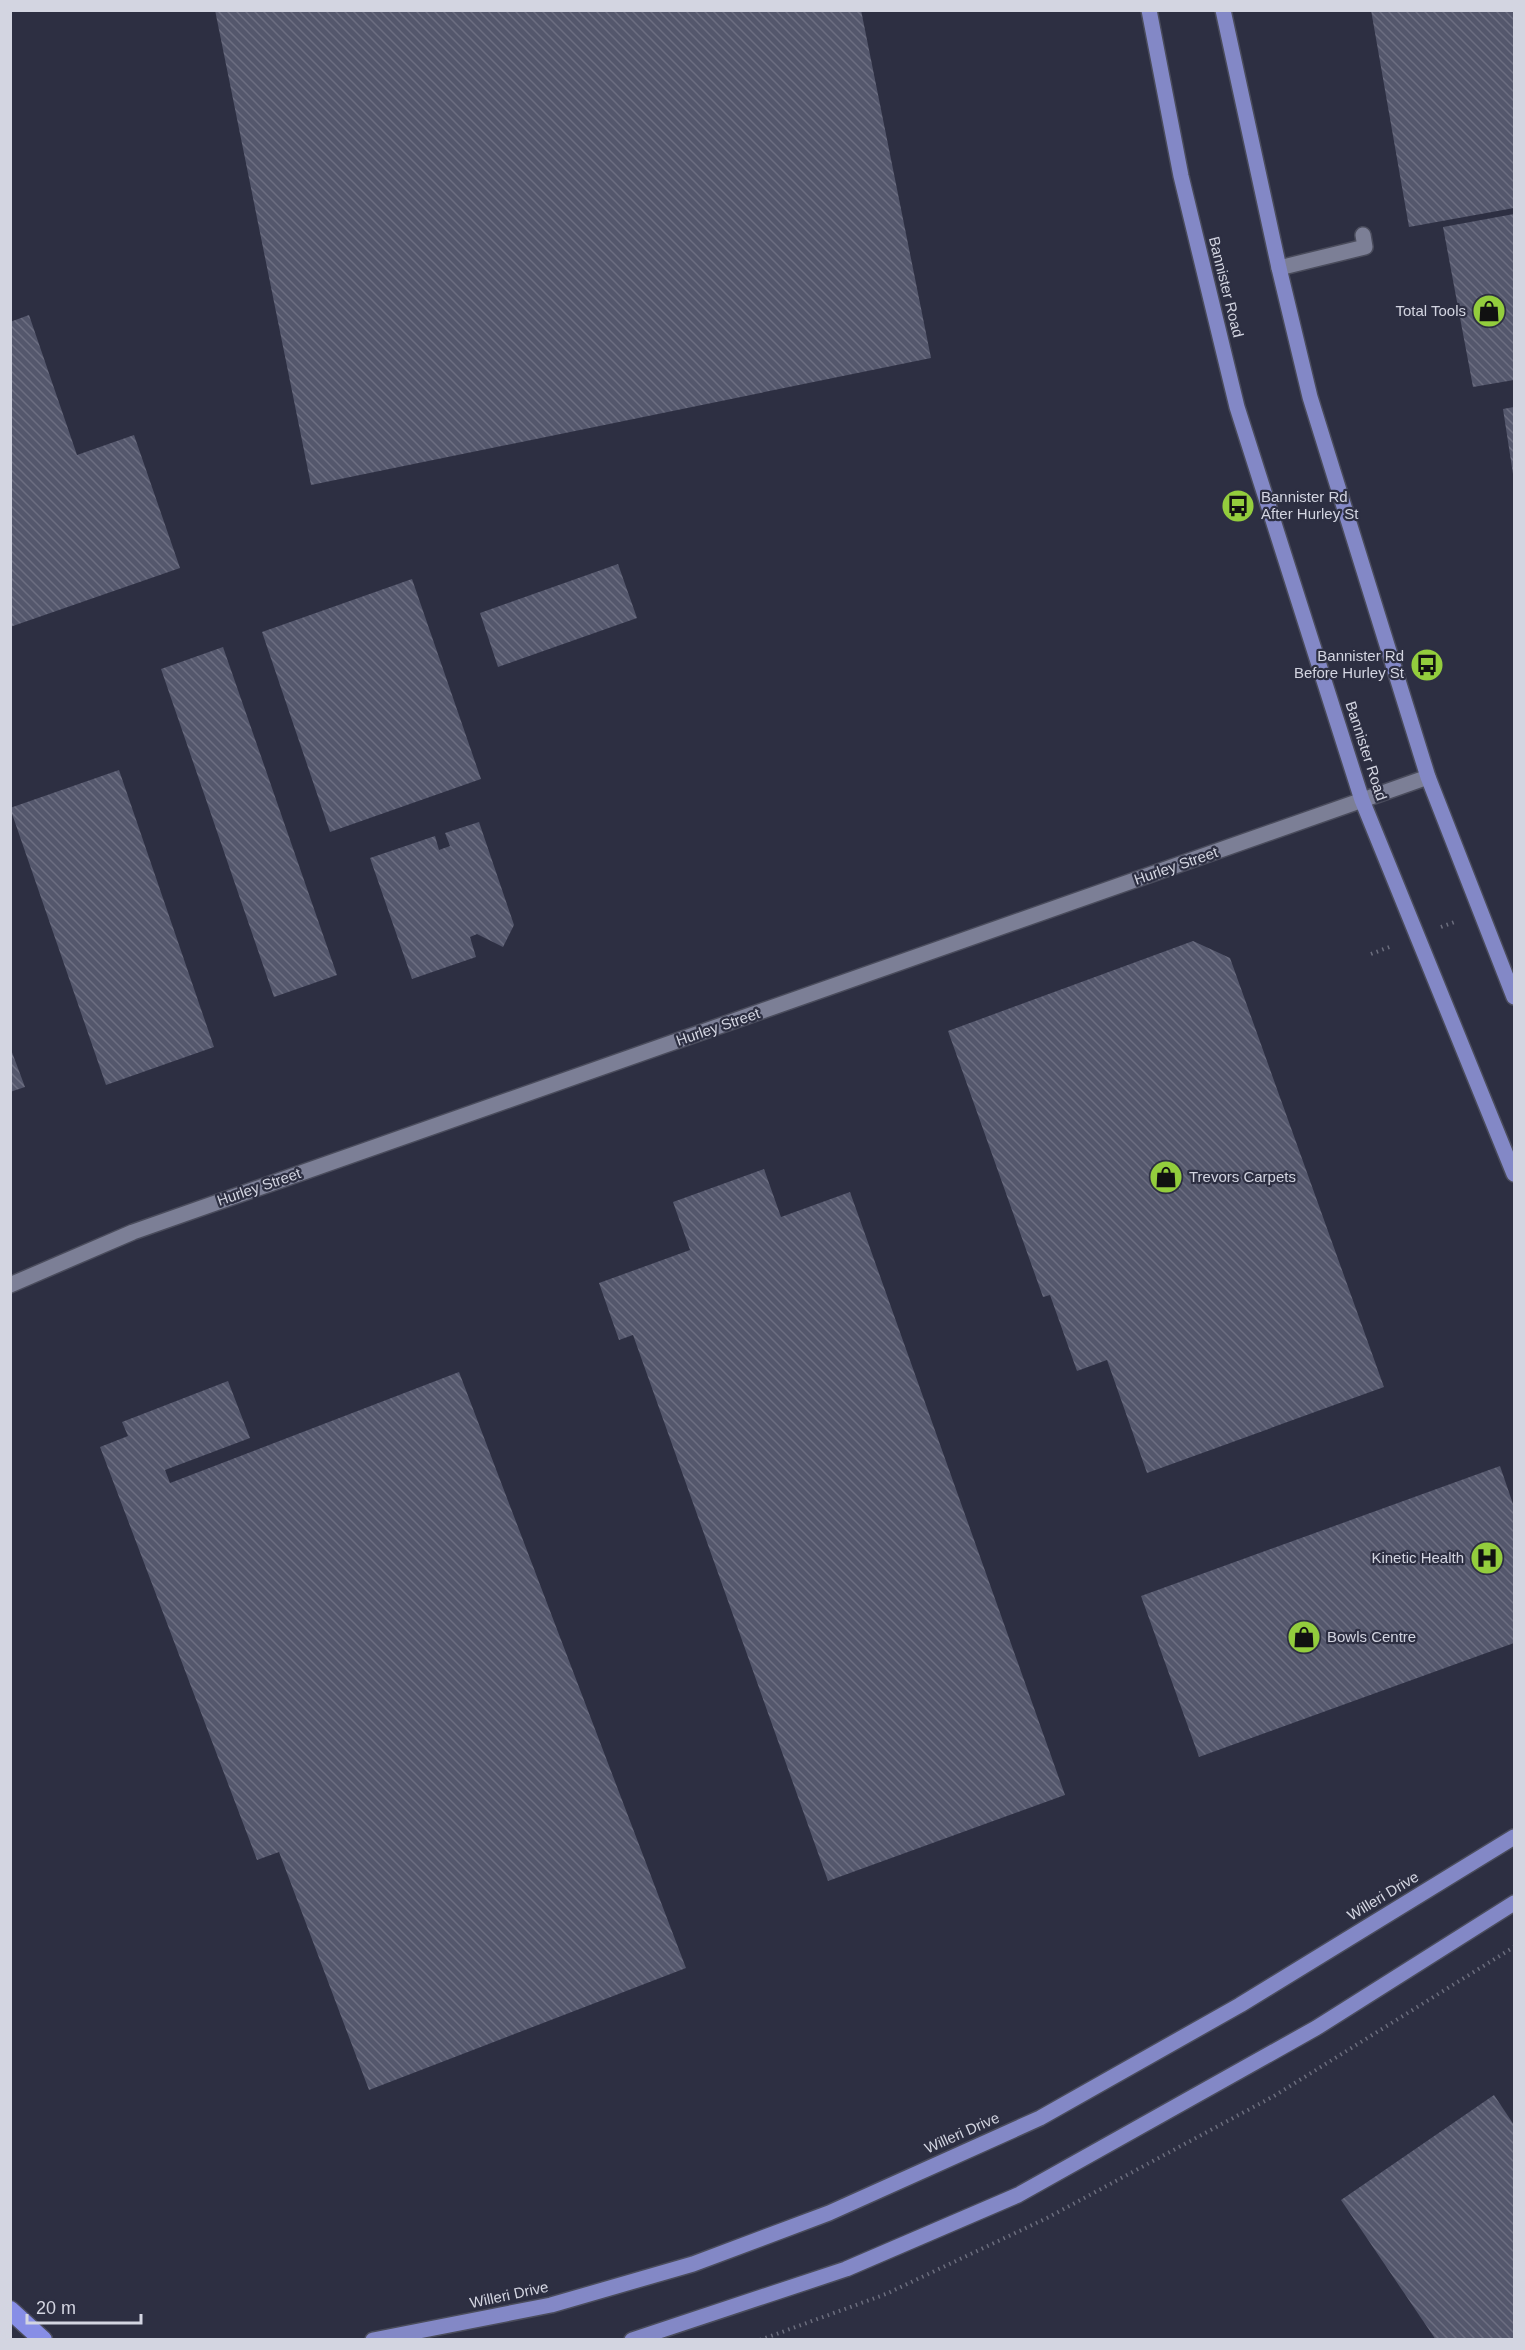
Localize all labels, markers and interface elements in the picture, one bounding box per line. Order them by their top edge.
street label: Bannister Road [1206,235,1247,339]
shop icon: Total Tools [1471,293,1507,329]
place label: Total Tools [1395,302,1466,319]
bus stop icon: Bannister Rd After Hurley St [1220,488,1256,524]
place label: Bannister Rd After Hurley St [1261,488,1359,522]
place label: Bannister Rd Before Hurley St [1294,647,1405,681]
bus stop icon: Bannister Rd Before Hurley St [1409,647,1445,683]
street label: Bannister Road [1342,699,1391,803]
street label: Hurley Street [1132,843,1221,888]
street label: Hurley Street [674,1004,763,1049]
shop icon: Trevors Carpets [1148,1159,1184,1195]
street label: Hurley Street [215,1164,304,1209]
place label: Trevors Carpets [1189,1168,1296,1185]
hospital icon: Kinetic Health [1469,1540,1505,1576]
place label: Kinetic Health [1371,1549,1464,1566]
shop icon: Bowls Centre [1286,1619,1322,1655]
place label: Bowls Centre [1327,1628,1416,1645]
street label: Willeri Drive [1344,1868,1421,1923]
street label: Willeri Drive [922,2109,1002,2157]
street label: Willeri Drive [468,2278,550,2311]
scale bar [27,2287,141,2325]
text: 20 m [36,2298,76,2318]

